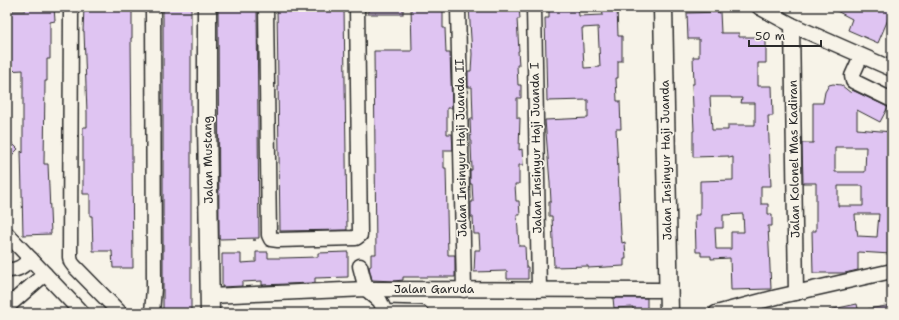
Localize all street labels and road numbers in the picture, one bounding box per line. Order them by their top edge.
street label: Jalan Insinyur Haji Juanda II [451,58,471,237]
street label: Jalan Insinyur Haji Juanda I [527,62,545,234]
street label: Jalan Insinyur Haji Juanda [657,79,675,240]
street label: Jalan Kolonel Mas Kadiran [785,80,803,238]
street label: Jalan Mustang [199,116,217,204]
street label: Jalan Garuda [394,281,475,297]

